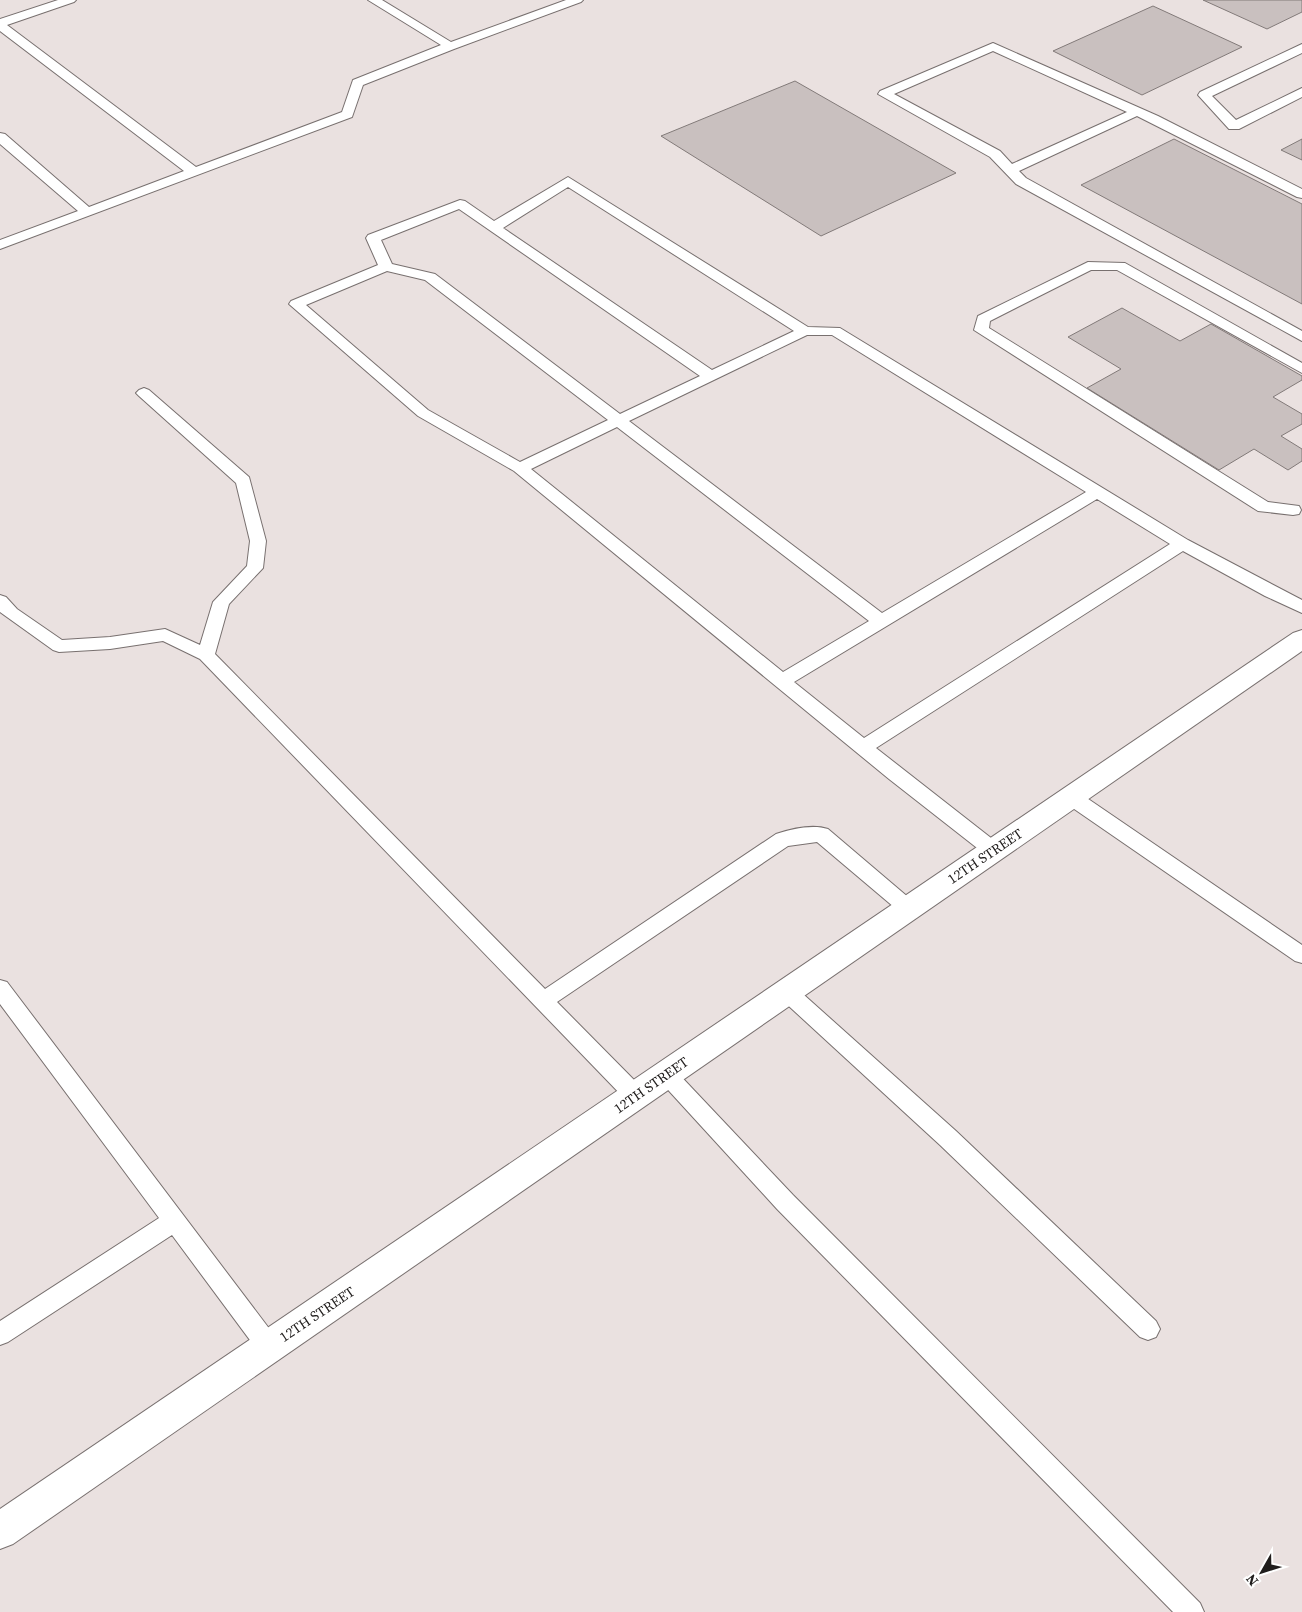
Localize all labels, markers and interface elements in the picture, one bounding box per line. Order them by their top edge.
street label: 12TH STREET [943,823,1027,889]
street label: 12TH STREET [610,1052,693,1118]
street label: 12TH STREET [275,1281,359,1347]
north arrow [1237,1547,1287,1597]
text: N [1241,1570,1263,1590]

